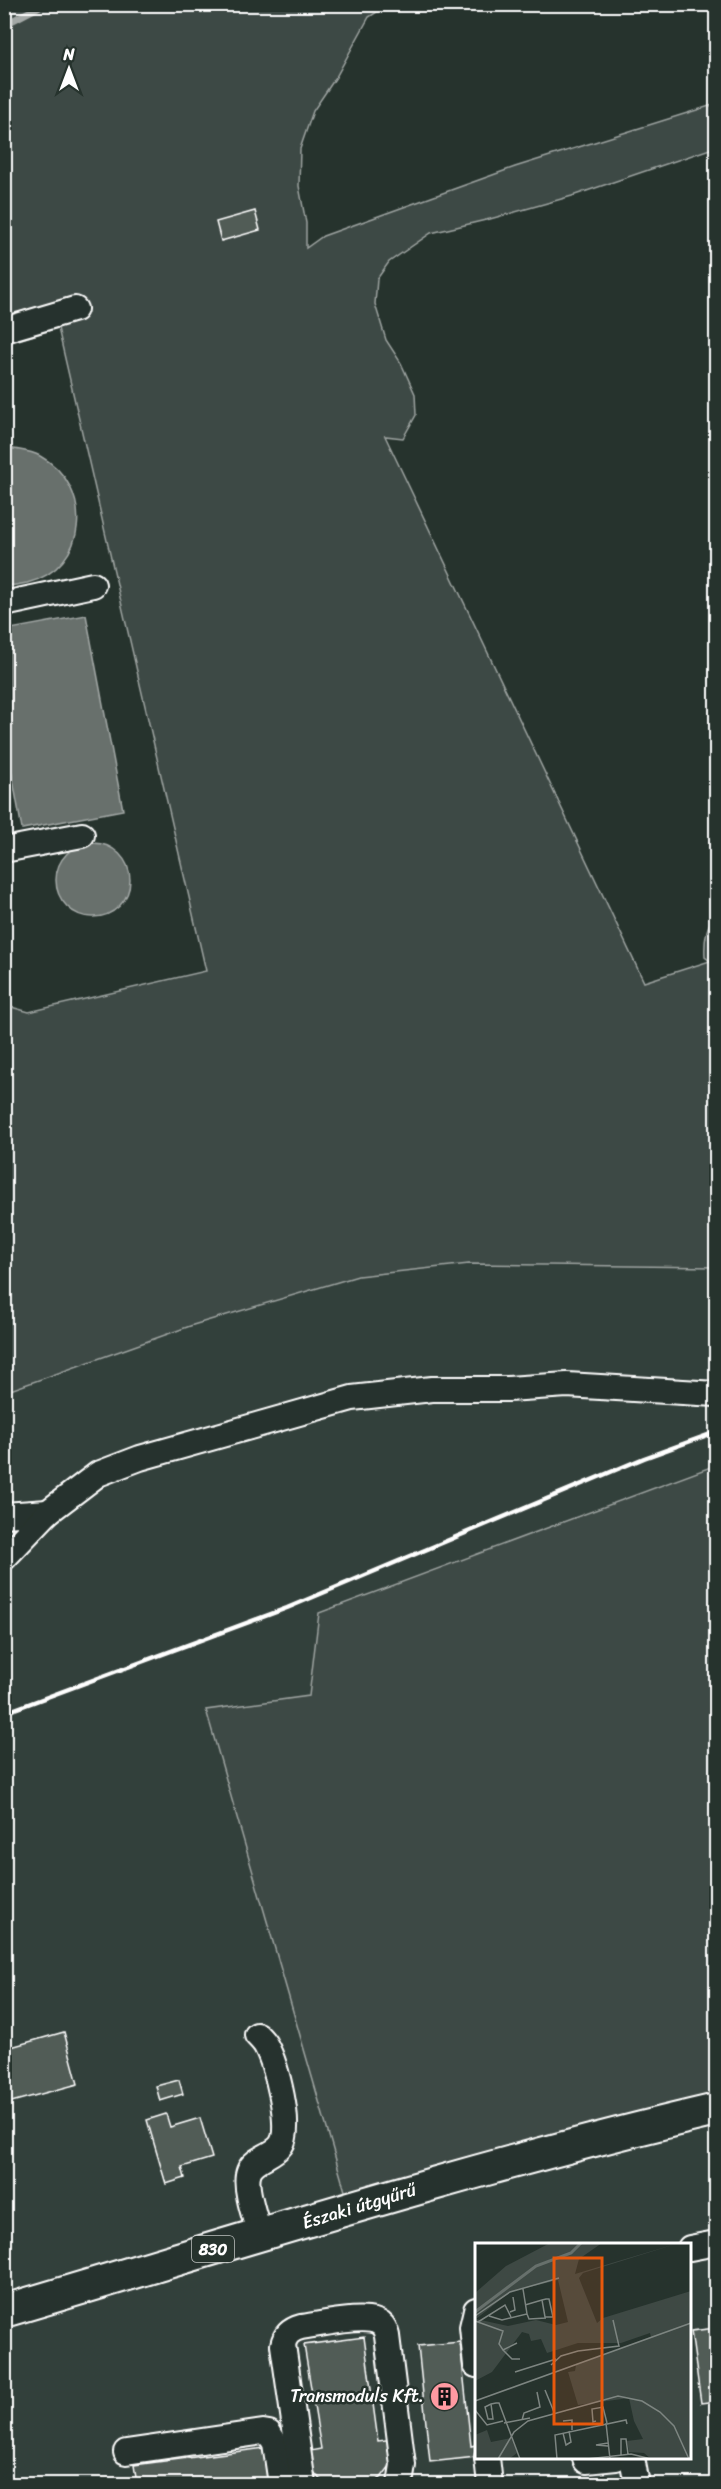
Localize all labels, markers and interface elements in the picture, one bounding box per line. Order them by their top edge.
north arrow [39,39,99,99]
text: N [62,40,75,69]
street label: Északi útgyűrű [298,2173,421,2238]
road number: 830 [192,2236,234,2262]
inset map [475,2243,691,2459]
place label: Transmoduls Kft. [290,2380,424,2412]
building icon: Transmoduls Kft. [429,2380,461,2412]

